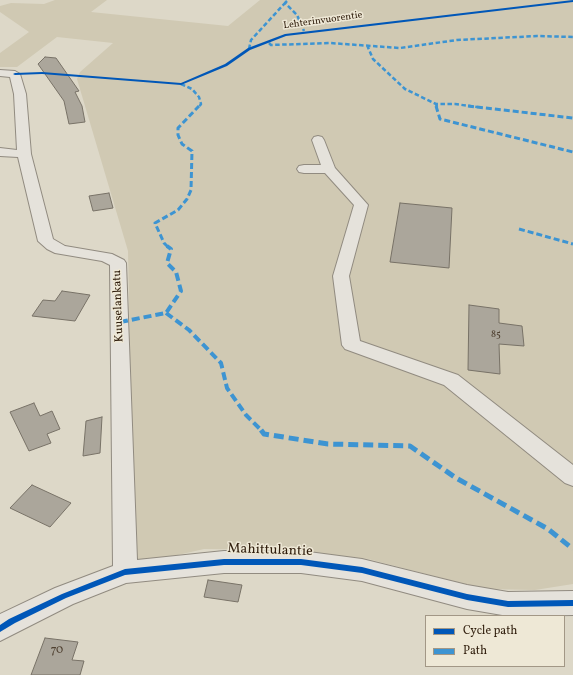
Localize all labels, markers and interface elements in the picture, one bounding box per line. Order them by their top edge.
street label: Lehterinvuorentie [283,10,363,32]
street label: Kuuselankatu [111,270,127,342]
house number: 85 [491,329,501,341]
street label: Mahittulantie [227,541,313,561]
legend [425,615,565,667]
text: Cycle path [463,623,518,639]
text: Path [463,643,487,659]
house number: 70 [51,644,63,658]

